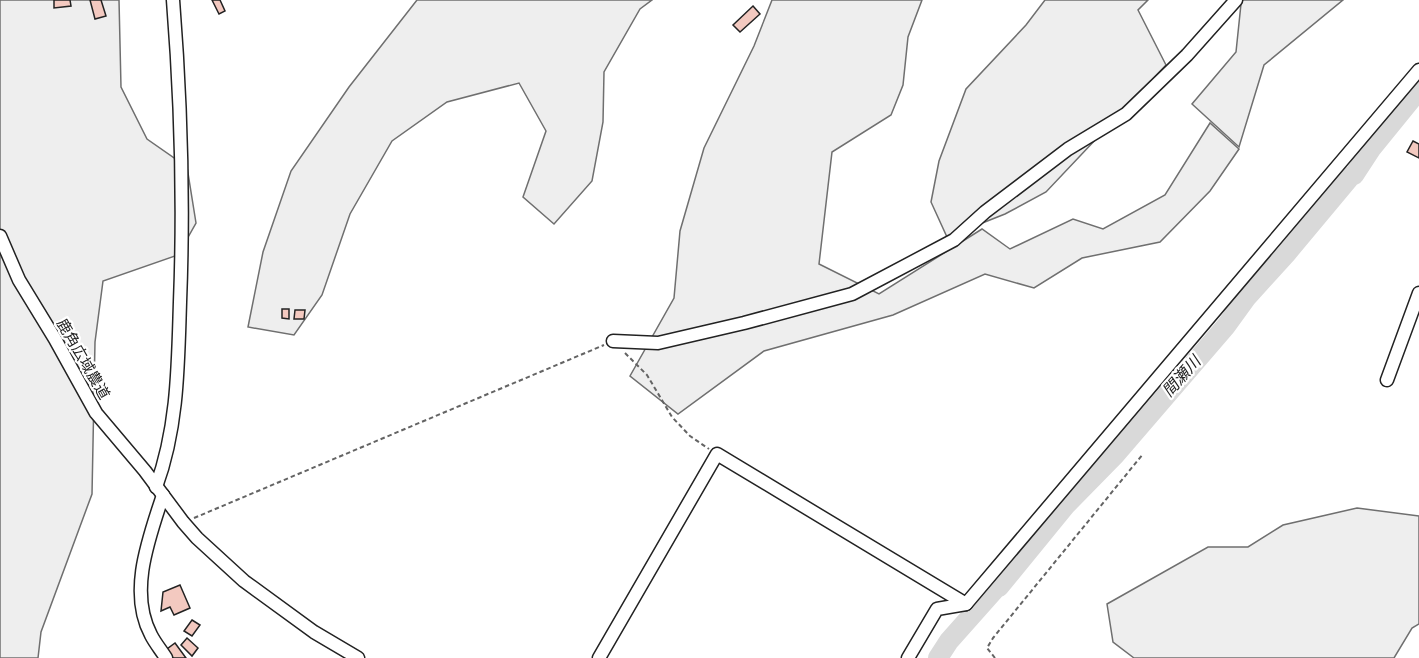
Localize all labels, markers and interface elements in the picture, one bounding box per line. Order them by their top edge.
street label: 鹿角広域農道 [53,316,113,402]
water label: 間瀬川 [1158,351,1206,401]

